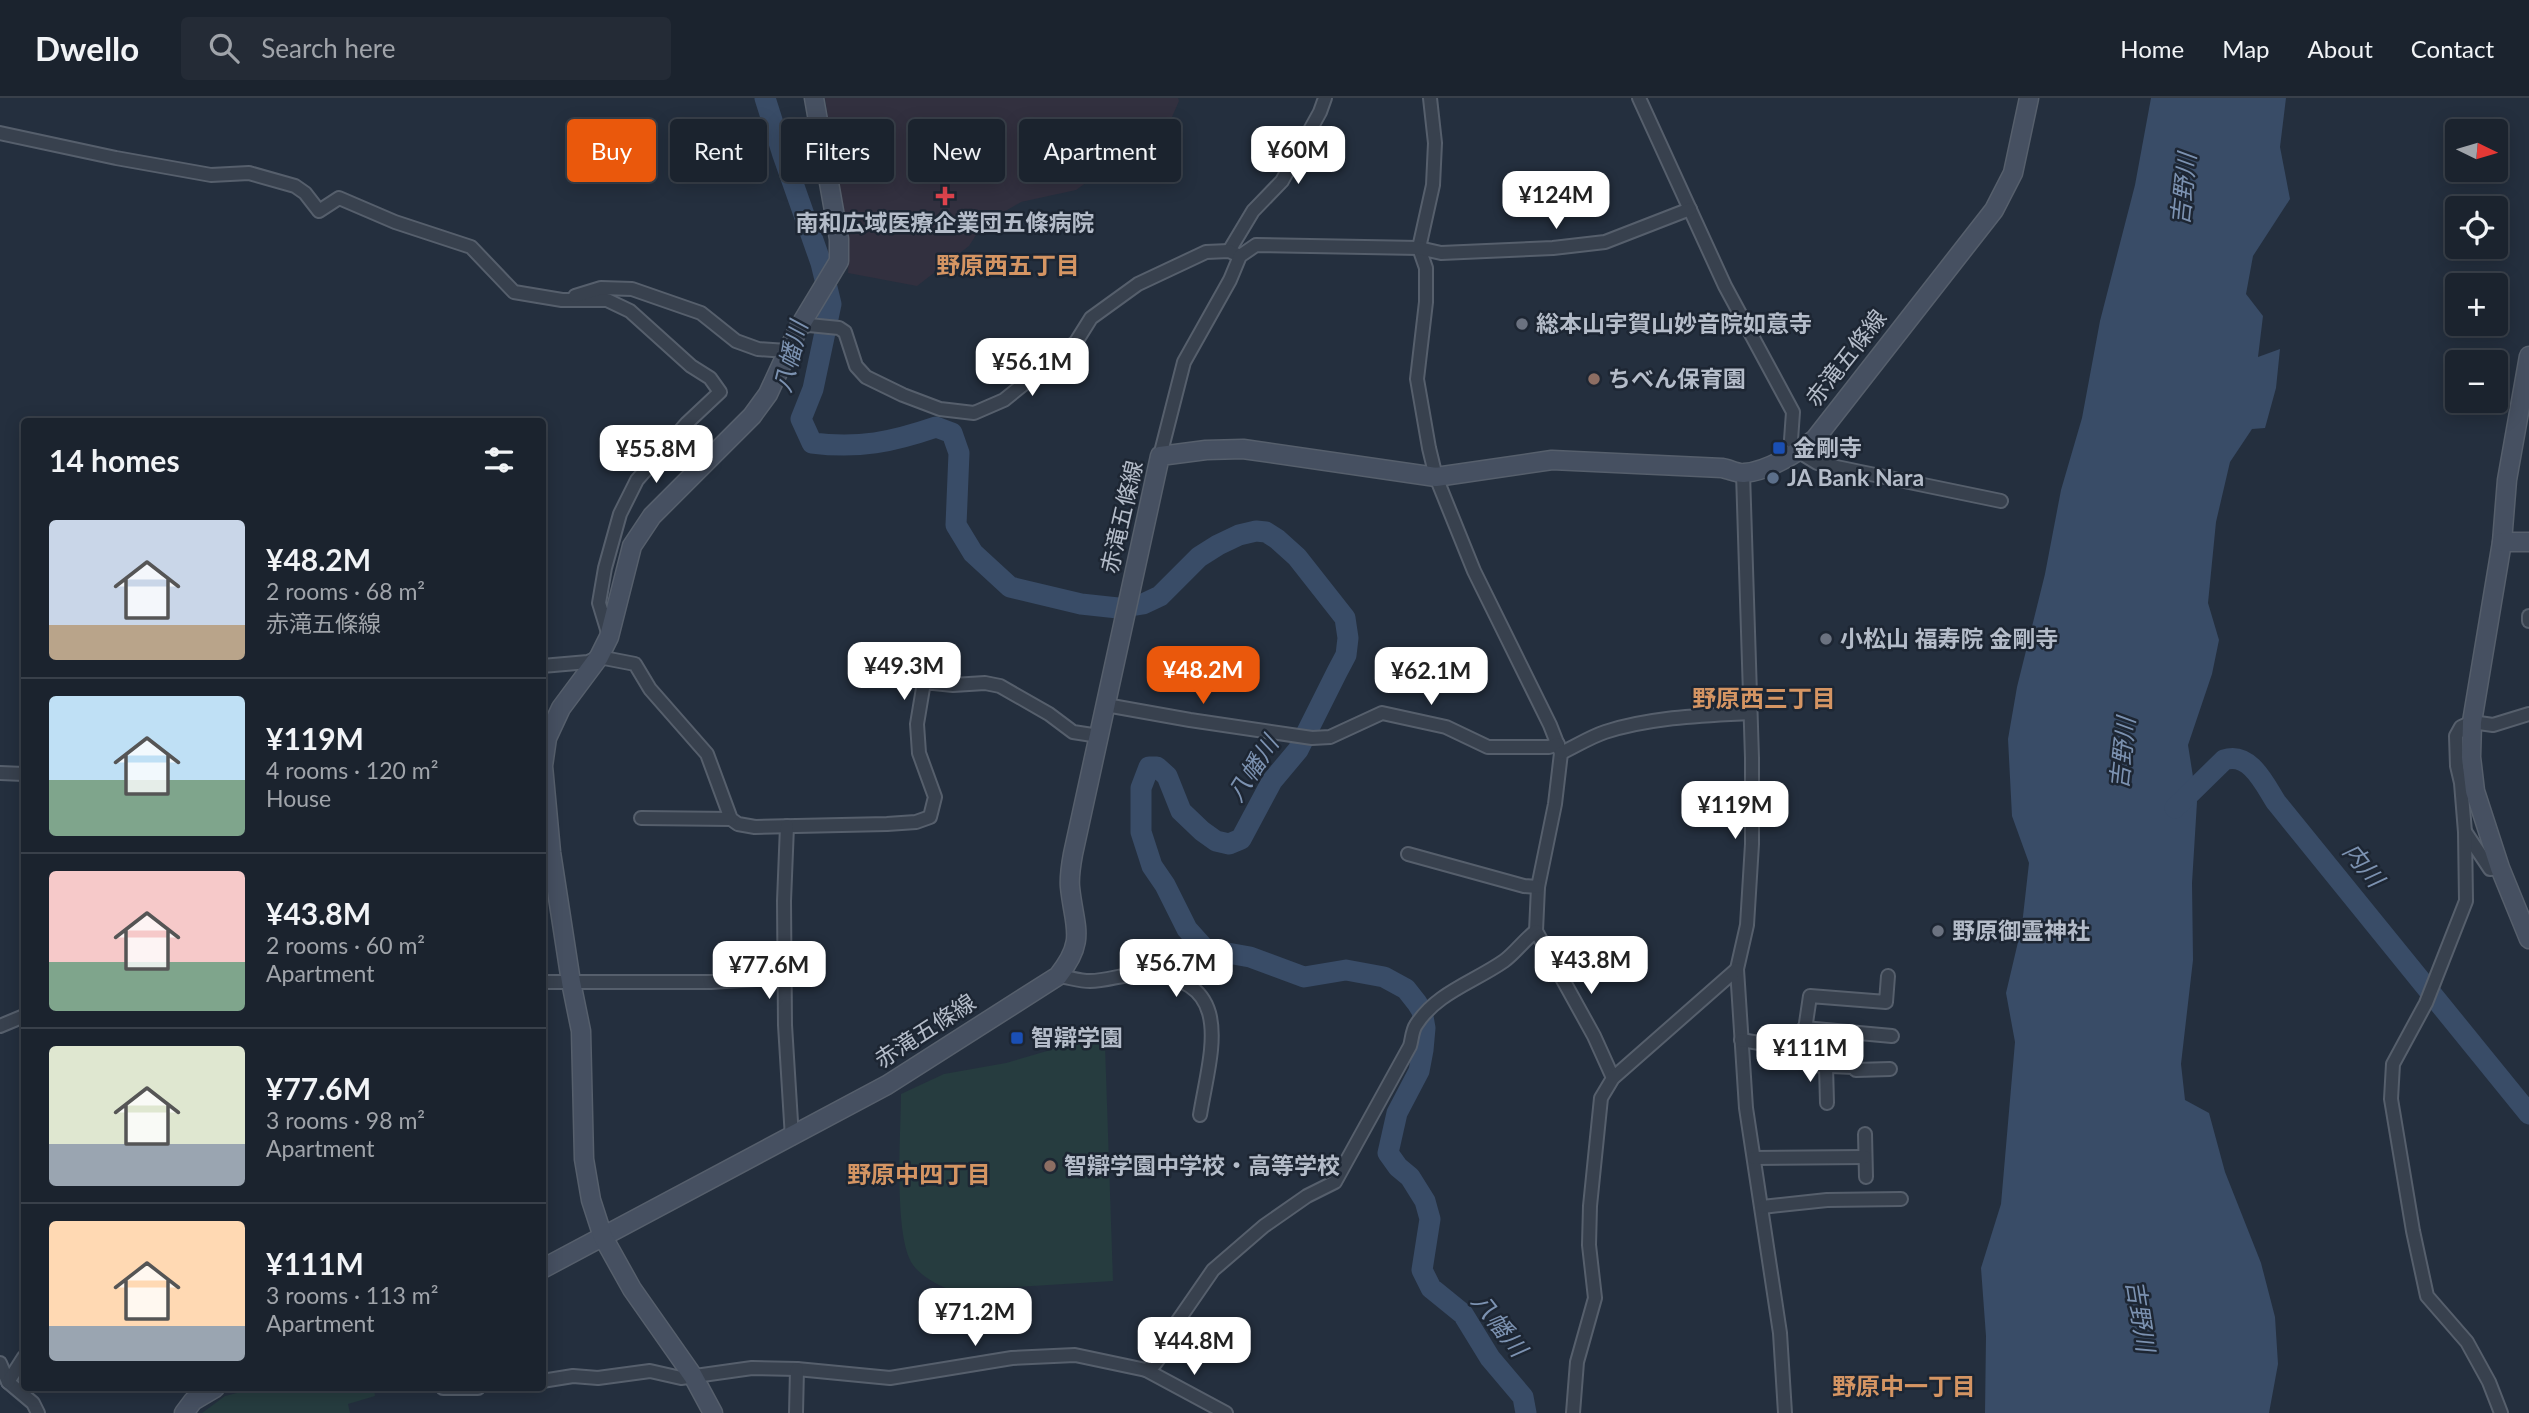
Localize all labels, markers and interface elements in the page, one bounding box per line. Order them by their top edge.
search box [181,17,671,80]
text: Dwello [35,28,139,68]
icon: search [205,29,243,67]
text: Search here [261,32,395,64]
text: Home [2120,34,2184,63]
text: Map [2222,34,2270,63]
text: About [2308,34,2373,63]
text: Contact [2411,34,2494,63]
chip: Buy [567,119,656,182]
chip: Rent [670,119,767,182]
chip: Filters [781,119,894,182]
chip: New [908,119,1005,182]
chip: Apartment [1019,119,1181,182]
north arrow [2445,119,2508,182]
map controls [2445,119,2508,413]
pin: ¥60M [1257,126,1339,186]
text: ¥60M [1267,135,1329,163]
water label: 吉野川 [2164,149,2201,226]
pin: ¥124M [1507,172,1605,231]
text: ¥124M [1518,180,1594,208]
marker: 南和広域医療企業団五條病院 [935,186,955,206]
button: locate [2445,196,2508,259]
place label: 南和広域医療企業団五條病院 [796,208,1095,236]
district label: 野原西五丁目 [936,250,1080,279]
button: + [2445,273,2508,336]
street label: 赤滝五條線 [1799,303,1892,411]
place label: 総本山宇賀山妙音院如意寺 [1536,309,1812,337]
water label: 八幡川 [767,315,813,395]
marker: 総本山宇賀山妙音院如意寺 [1514,316,1530,332]
pin: ¥56.1M [975,338,1089,398]
text: ¥56.1M [992,347,1072,375]
button: − [2445,350,2508,413]
place label: ちべん保育園 [1608,364,1746,392]
marker: ちべん保育園 [1586,371,1602,387]
pin: ¥55.8M [599,426,713,485]
place label: 金剛寺 [1793,433,1862,461]
text: ¥55.8M [616,434,696,462]
marker: 金剛寺 [1771,440,1787,456]
icon: filters [480,441,518,479]
text: 14 homes [49,442,180,478]
street label: 赤滝五條線 [1094,458,1148,576]
place label: JA Bank Nara [1787,463,1924,491]
marker: JA Bank Nara [1765,470,1781,486]
text: ¥48.2M [266,541,371,577]
icon: home [105,548,189,632]
text: 2 rooms · 68 m² [266,577,425,605]
text: 赤滝五條線 [266,609,381,637]
place label: 小松山 福寿院 金剛寺 [1840,624,2058,652]
marker: 小松山 福寿院 金剛寺 [1818,631,1834,647]
pin: ¥49.3M [847,642,961,702]
pin: ¥48.2M [1146,646,1260,706]
pin: ¥62.1M [1374,648,1488,707]
text: ¥49.3M [864,651,944,679]
text: ¥48.2M [1163,655,1243,683]
text: ¥62.1M [1391,656,1471,684]
district label: 野原西三丁目 [1692,683,1836,712]
water label: 吉野川 [2103,713,2140,790]
text: ¥119M [266,720,364,756]
icon: home [105,724,189,808]
water label: 八幡川 [1220,728,1285,806]
text: 4 rooms · 120 m² [266,756,438,784]
pin: ¥119M [1686,782,1784,841]
text: House [266,784,331,812]
text: ¥119M [1697,790,1773,818]
water label: 内川 [2338,836,2392,894]
text: ¥43.8M [266,895,371,931]
icon: home [105,899,189,983]
place label: 野原御霊神社 [1952,916,2090,944]
marker: 野原御霊神社 [1930,923,1946,939]
text: 2 rooms · 60 m² [266,931,425,959]
pin: ¥43.8M [1534,936,1648,996]
pin: ¥56.7M [1119,940,1233,999]
pin: ¥77.6M [712,942,826,1001]
text: ¥43.8M [1551,945,1631,973]
text: ¥56.7M [1136,948,1216,976]
text: ¥77.6M [729,950,809,978]
text: Apartment [266,959,374,987]
street label: 赤滝五條線 [869,987,980,1073]
place label: 智辯学園 [1031,1023,1123,1051]
pin: ¥111M [1761,1024,1859,1084]
marker: 智辯学園 [1009,1030,1025,1046]
text: ¥111M [1772,1033,1848,1061]
text: ¥77.6M [266,1070,371,1106]
icon: home [105,1074,189,1158]
text: 3 rooms · 98 m² [266,1106,425,1134]
text: Apartment [266,1134,374,1162]
place label: 智辯学園中学校・高等学校 [1064,1151,1340,1179]
marker: 智辯学園中学校・高等学校 [1042,1158,1058,1174]
district label: 野原中四丁目 [847,1159,991,1188]
text: ¥111M [266,1245,364,1281]
icon: home [105,1249,189,1333]
water label: 吉野川 [2122,1278,2162,1357]
text: 3 rooms · 113 m² [266,1281,438,1309]
water label: 八幡川 [1467,1287,1536,1364]
pin: ¥71.2M [918,1288,1032,1348]
text: ¥71.2M [935,1297,1015,1325]
text: Apartment [266,1309,374,1337]
pin: ¥44.8M [1137,1318,1251,1377]
text: ¥44.8M [1154,1326,1234,1354]
district label: 野原中一丁目 [1832,1371,1976,1400]

